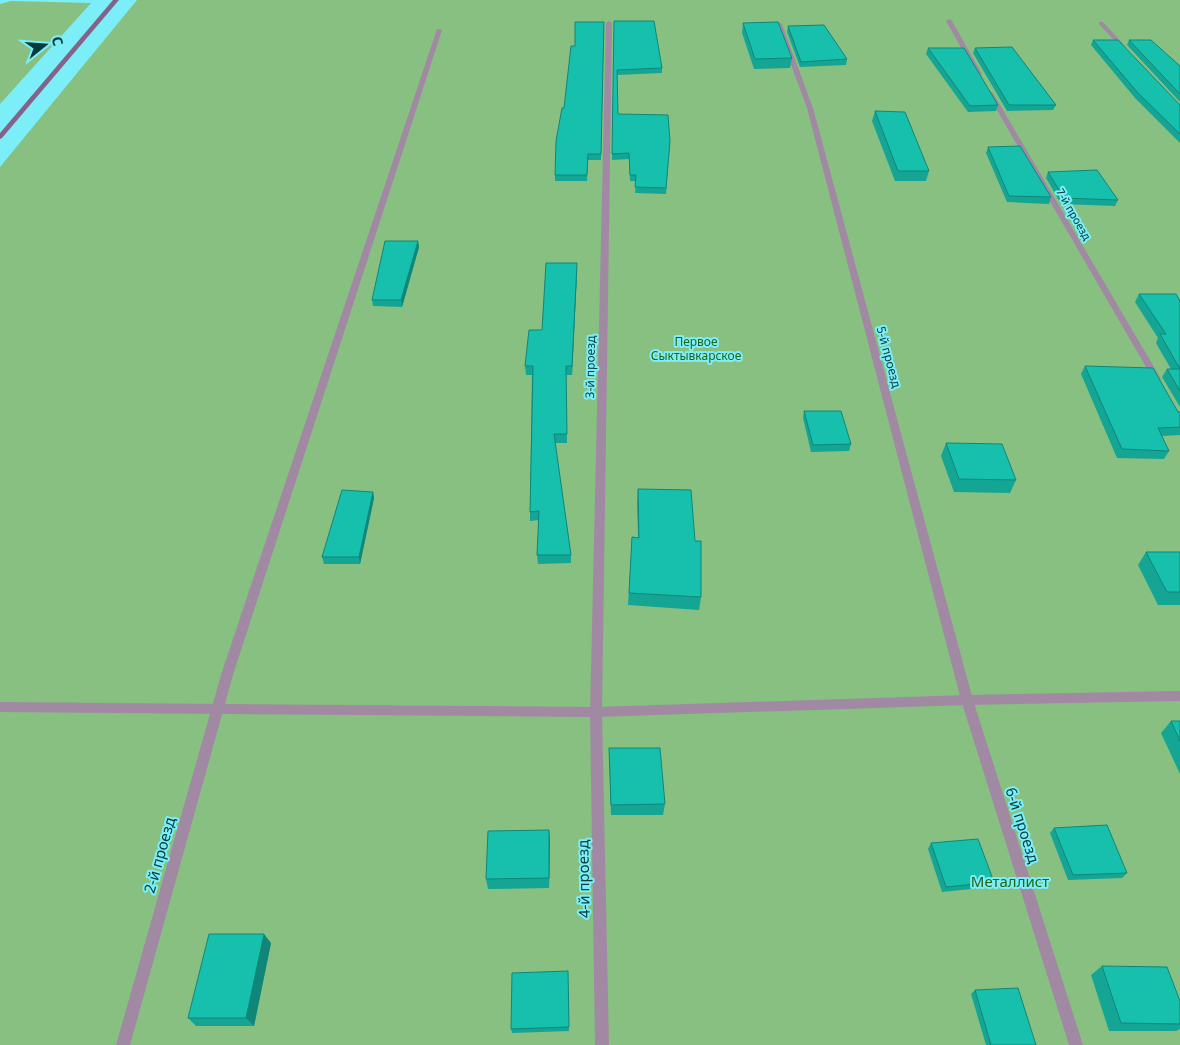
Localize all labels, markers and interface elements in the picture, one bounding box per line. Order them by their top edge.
north arrow [20,20,70,70]
text: С [48,34,68,48]
street label: 7-й проезд [1053,185,1095,243]
street label: 5-й проезд [873,324,906,390]
park label: Первое Сыктывкарское [651,333,742,364]
street label: 3-й проезд [581,335,599,399]
street label: 6-й проезд [1001,785,1045,865]
street label: 2-й проезд [139,815,179,895]
street label: 4-й проезд [572,840,594,918]
park label: Металлист [971,871,1049,891]

